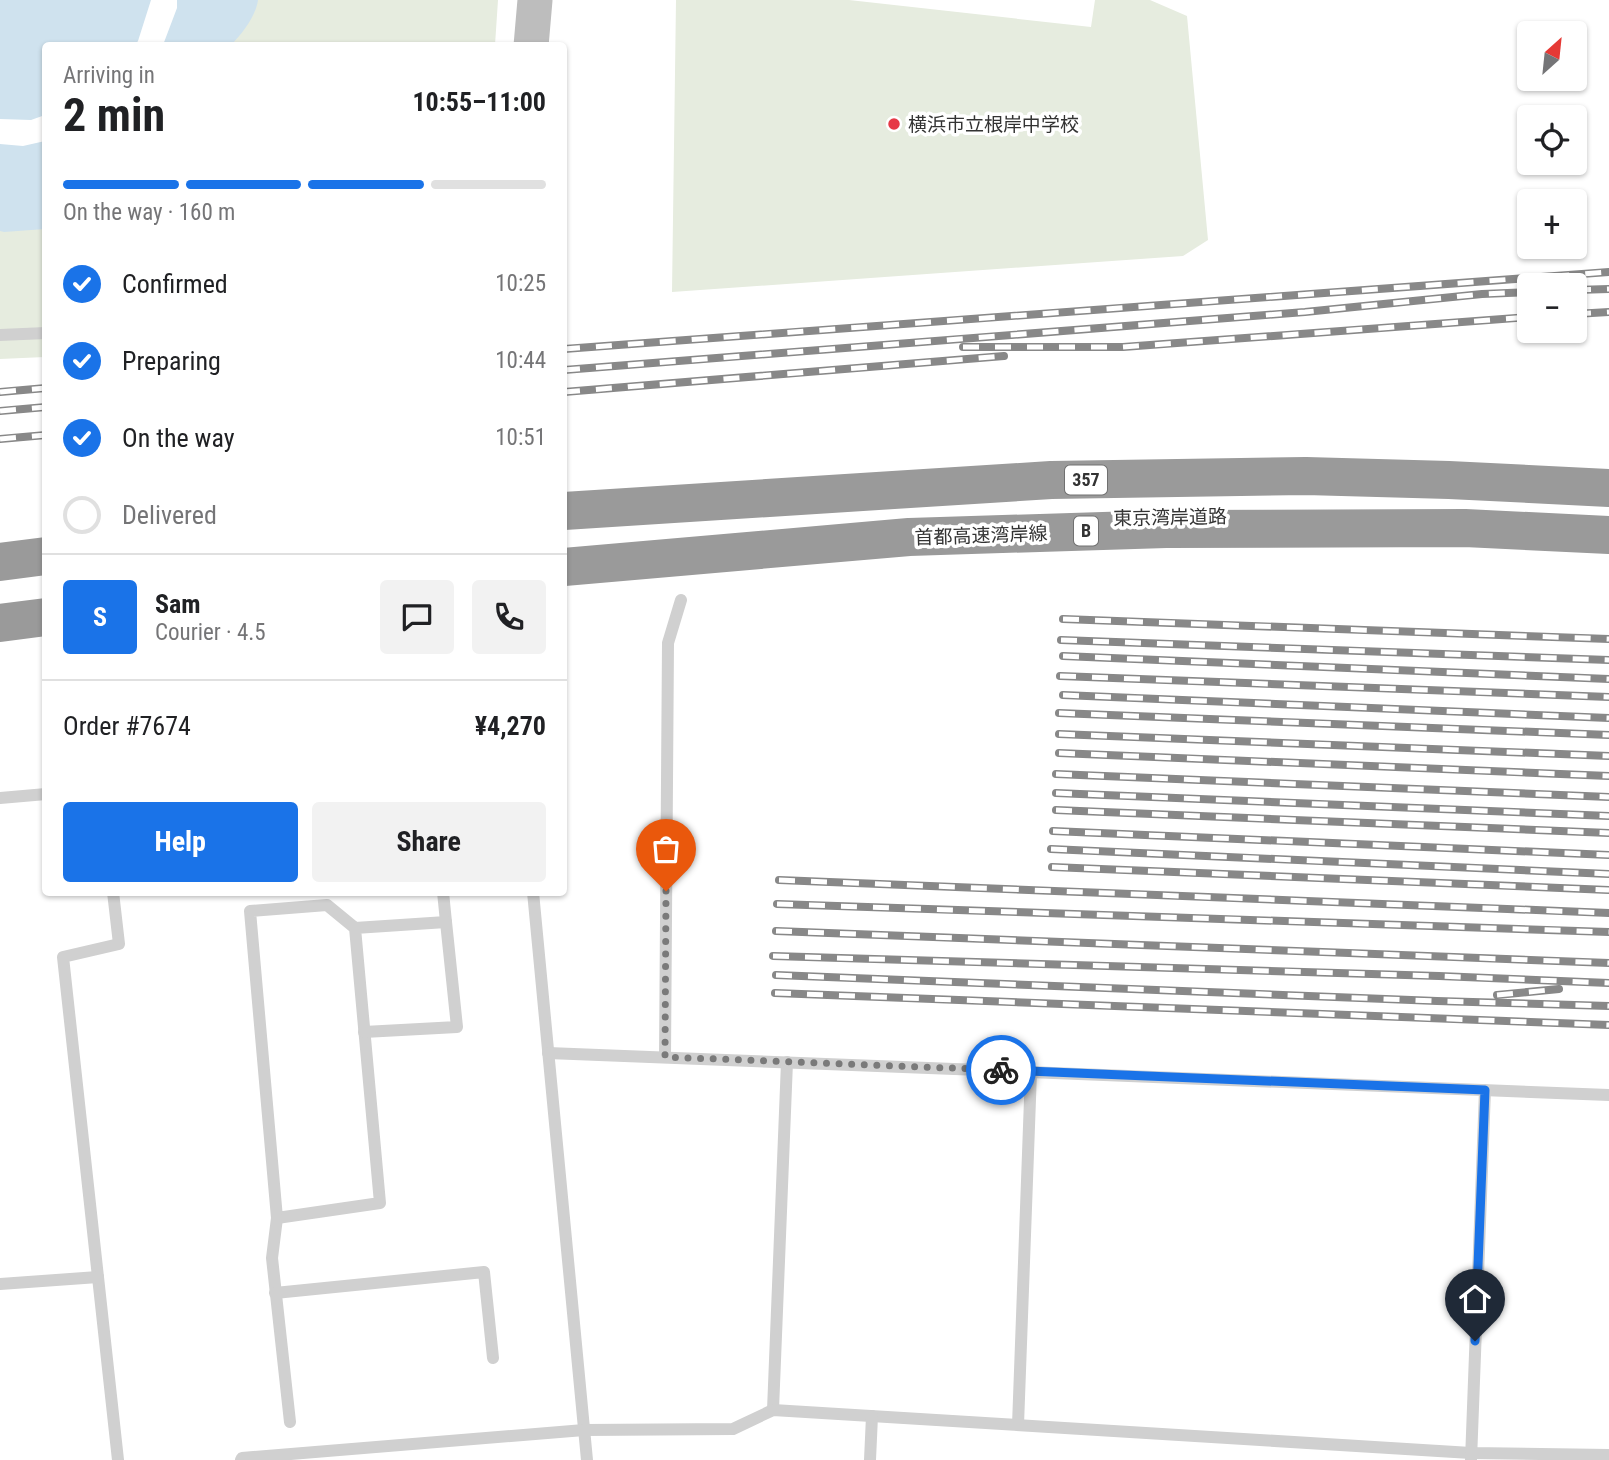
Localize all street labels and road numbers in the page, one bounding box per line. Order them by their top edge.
road number: 357 [1065,466,1107,494]
street label: 東京湾岸道路 [1113,505,1227,530]
road number: B [1074,516,1098,546]
street label: 首都高速湾岸線 [914,522,1048,549]

